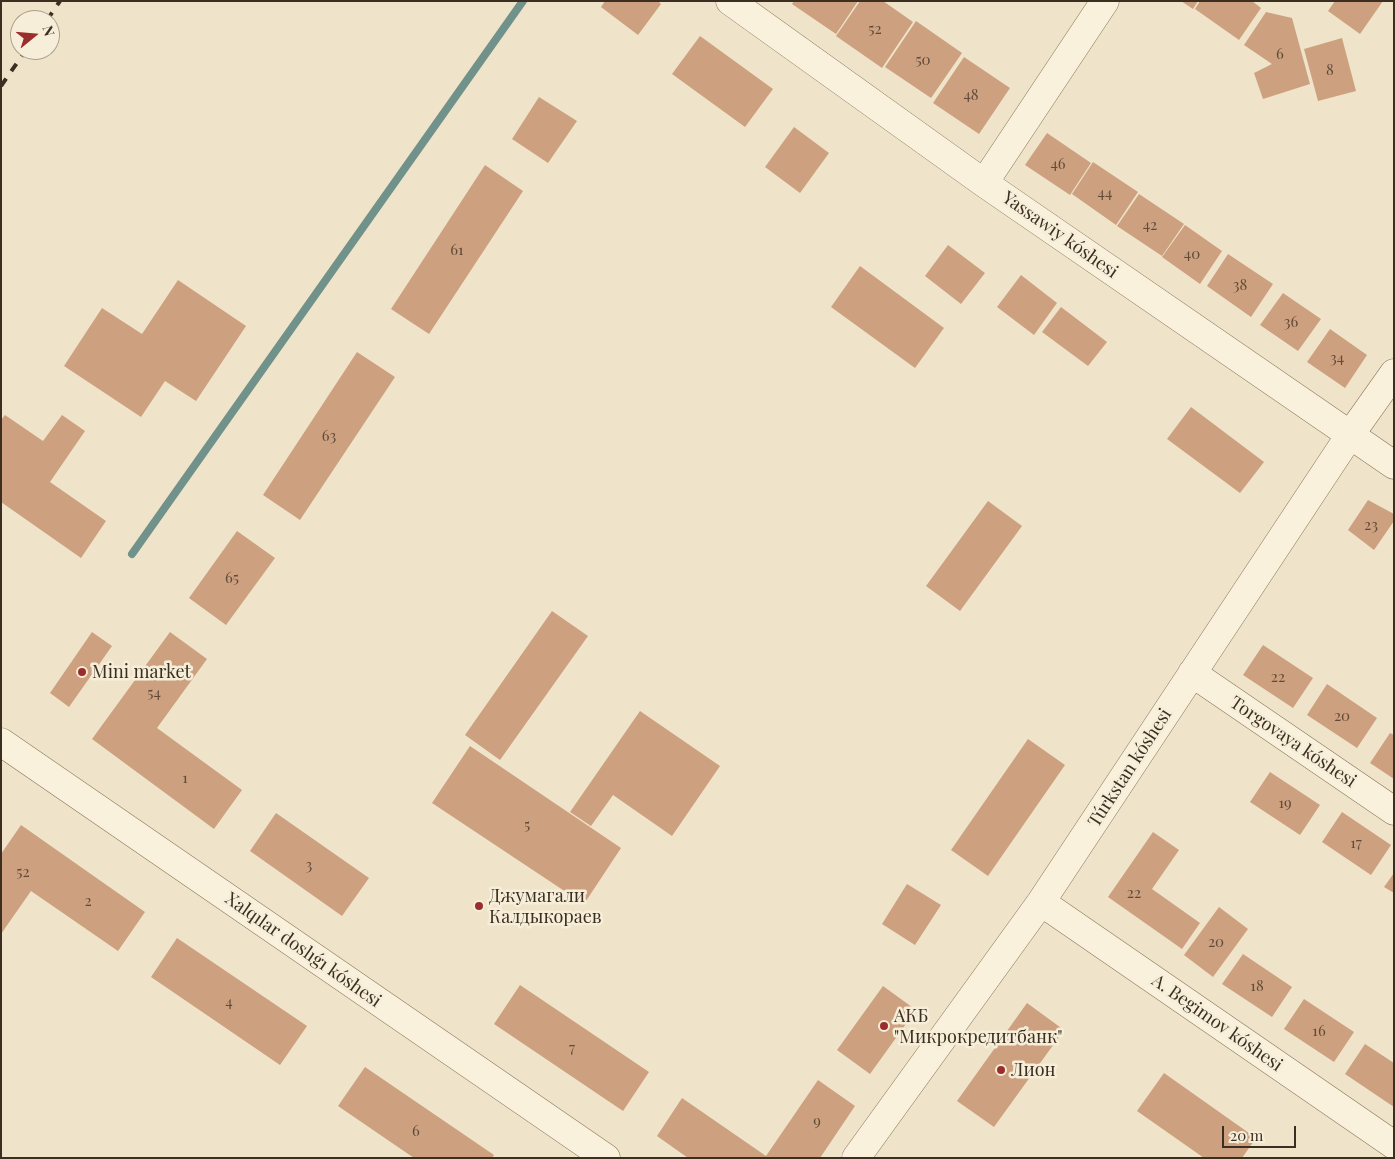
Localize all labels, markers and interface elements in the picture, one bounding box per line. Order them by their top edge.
north arrow [10,10,60,60]
house number: 52 [868,20,882,38]
text: N [38,23,59,38]
house number: 6 [1276,45,1284,63]
house number: 50 [915,51,931,69]
house number: 8 [1326,61,1334,79]
house number: 48 [963,86,979,104]
house number: 46 [1050,155,1066,173]
house number: 44 [1098,184,1112,202]
street label: Yassawiy kóshesi [998,187,1122,283]
house number: 42 [1143,216,1157,234]
house number: 61 [450,241,464,259]
house number: 40 [1184,245,1200,263]
house number: 38 [1233,276,1247,294]
house number: 36 [1284,313,1298,331]
house number: 34 [1330,349,1344,367]
house number: 63 [322,427,336,445]
house number: 23 [1364,516,1378,534]
house number: 65 [225,569,239,587]
place label: Mini market [92,661,191,683]
marker: Mini market [76,666,88,678]
house number: 22 [1271,668,1285,686]
house number: 54 [147,684,161,702]
street label: Torgovaya kóshesi [1226,692,1360,792]
street label: Túrkstan kóshesi [1084,705,1176,831]
house number: 20 [1334,707,1350,725]
house number: 1 [182,769,188,787]
house number: 19 [1278,794,1292,812]
house number: 5 [524,816,530,834]
house number: 17 [1350,834,1362,852]
house number: 3 [306,856,312,874]
house number: 52 [16,863,30,881]
house number: 22 [1127,884,1141,902]
place label: Джумагали Калдыкораев [489,885,602,928]
street label: Xalqılar doslıǵı kóshesi [221,888,385,1012]
house number: 2 [84,892,92,910]
marker: Джумагали Калдыкораев [473,900,485,912]
house number: 20 [1208,933,1224,951]
street label: A. Begimov kóshesi [1147,970,1287,1076]
house number: 18 [1250,977,1264,995]
house number: 4 [225,993,233,1011]
place label: АКБ "Микрокредитбанк" [894,1005,1063,1048]
marker: АКБ "Микрокредитбанк" [878,1020,890,1032]
house number: 16 [1312,1022,1326,1040]
house number: 7 [569,1039,575,1057]
place label: Лион [1011,1059,1056,1081]
marker: Лион [995,1064,1007,1076]
house number: 9 [813,1112,821,1130]
scale bar [1225,1116,1299,1148]
house number: 6 [412,1122,420,1140]
text: 20 m [1230,1125,1263,1145]

